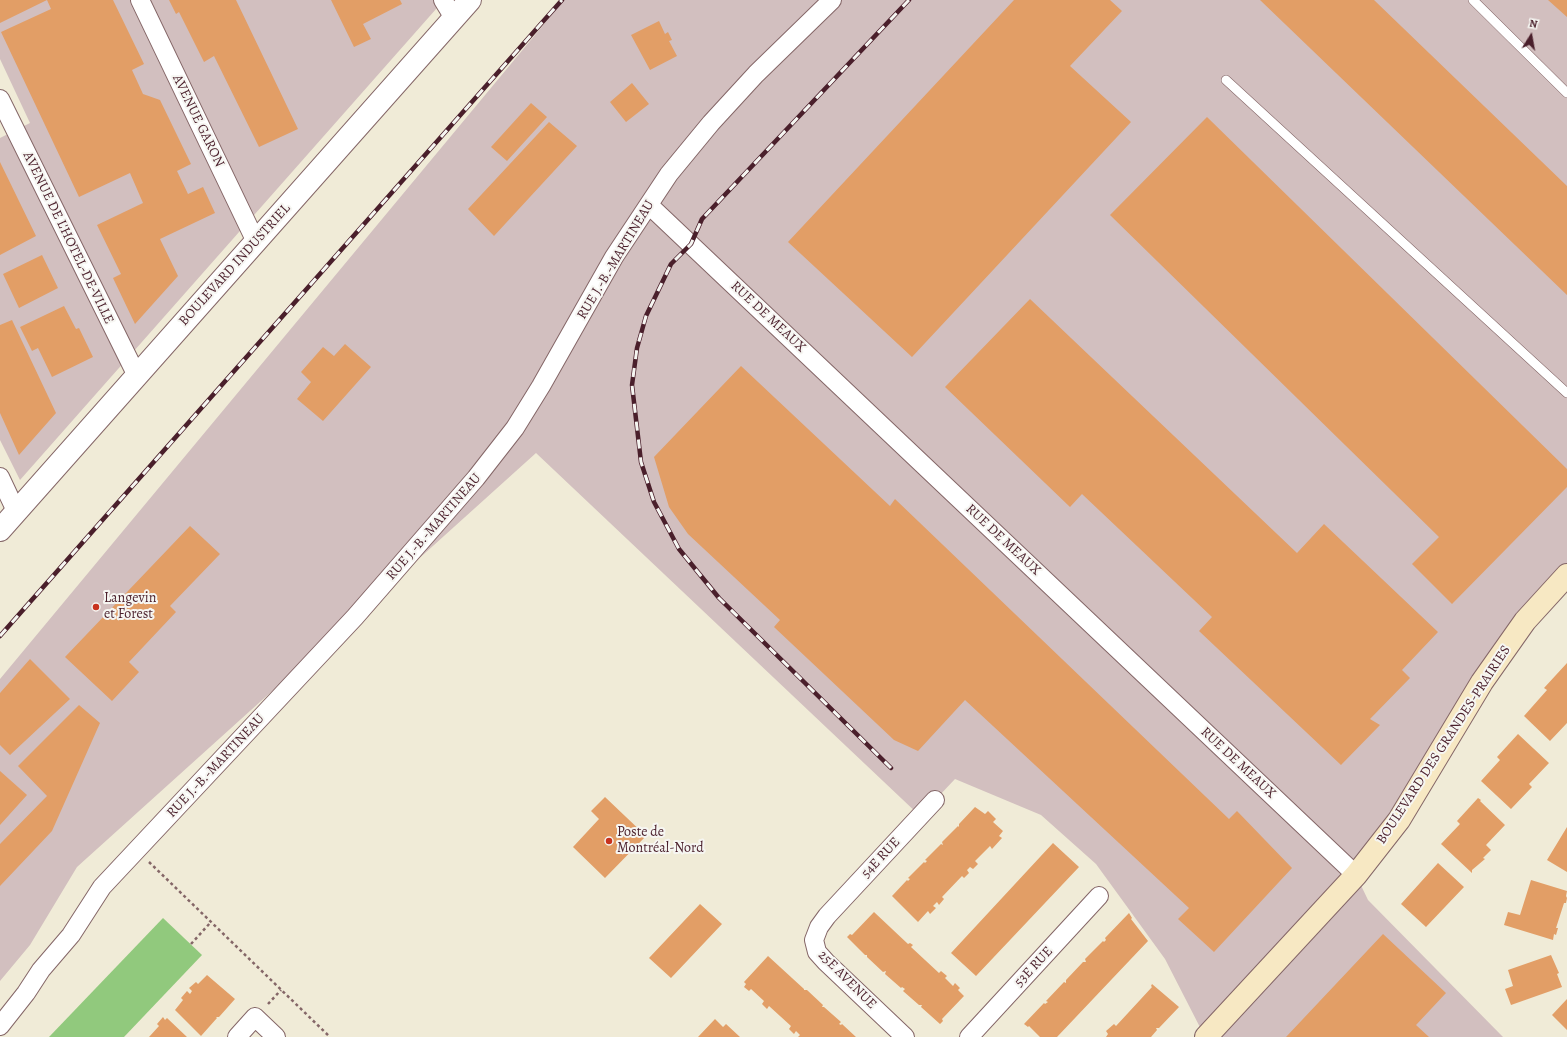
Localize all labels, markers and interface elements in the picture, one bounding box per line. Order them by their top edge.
north arrow [1511,16,1551,56]
text: N [1528,16,1539,32]
street label: AVENUE GARON [168,72,228,170]
street label: AVENUE DE L'HOTEL-DE-VILLE [19,149,117,327]
street label: RUE J.-B.-MARTINEAU [574,197,658,323]
street label: BOULEVARD INDUSTRIEL [176,200,294,330]
street label: RUE DE MEAUX [727,278,809,356]
street label: RUE J.-B.-MARTINEAU [383,470,485,584]
street label: RUE DE MEAUX [962,501,1044,579]
place label: Langevin et Forest [104,591,156,624]
marker: Langevin et Forest [91,602,101,612]
street label: BOULEVARD DES GRANDES-PRAIRIES [1373,642,1515,848]
street label: RUE J.-B.-MARTINEAU [164,711,268,821]
street label: RUE DE MEAUX [1197,724,1279,802]
place label: Poste de Montréal-Nord [617,825,704,858]
street label: 54E RUE [858,834,904,882]
marker: Poste de Montréal-Nord [604,836,614,846]
street label: 53E RUE [1011,943,1057,991]
street label: 25E AVENUE [814,947,880,1013]

